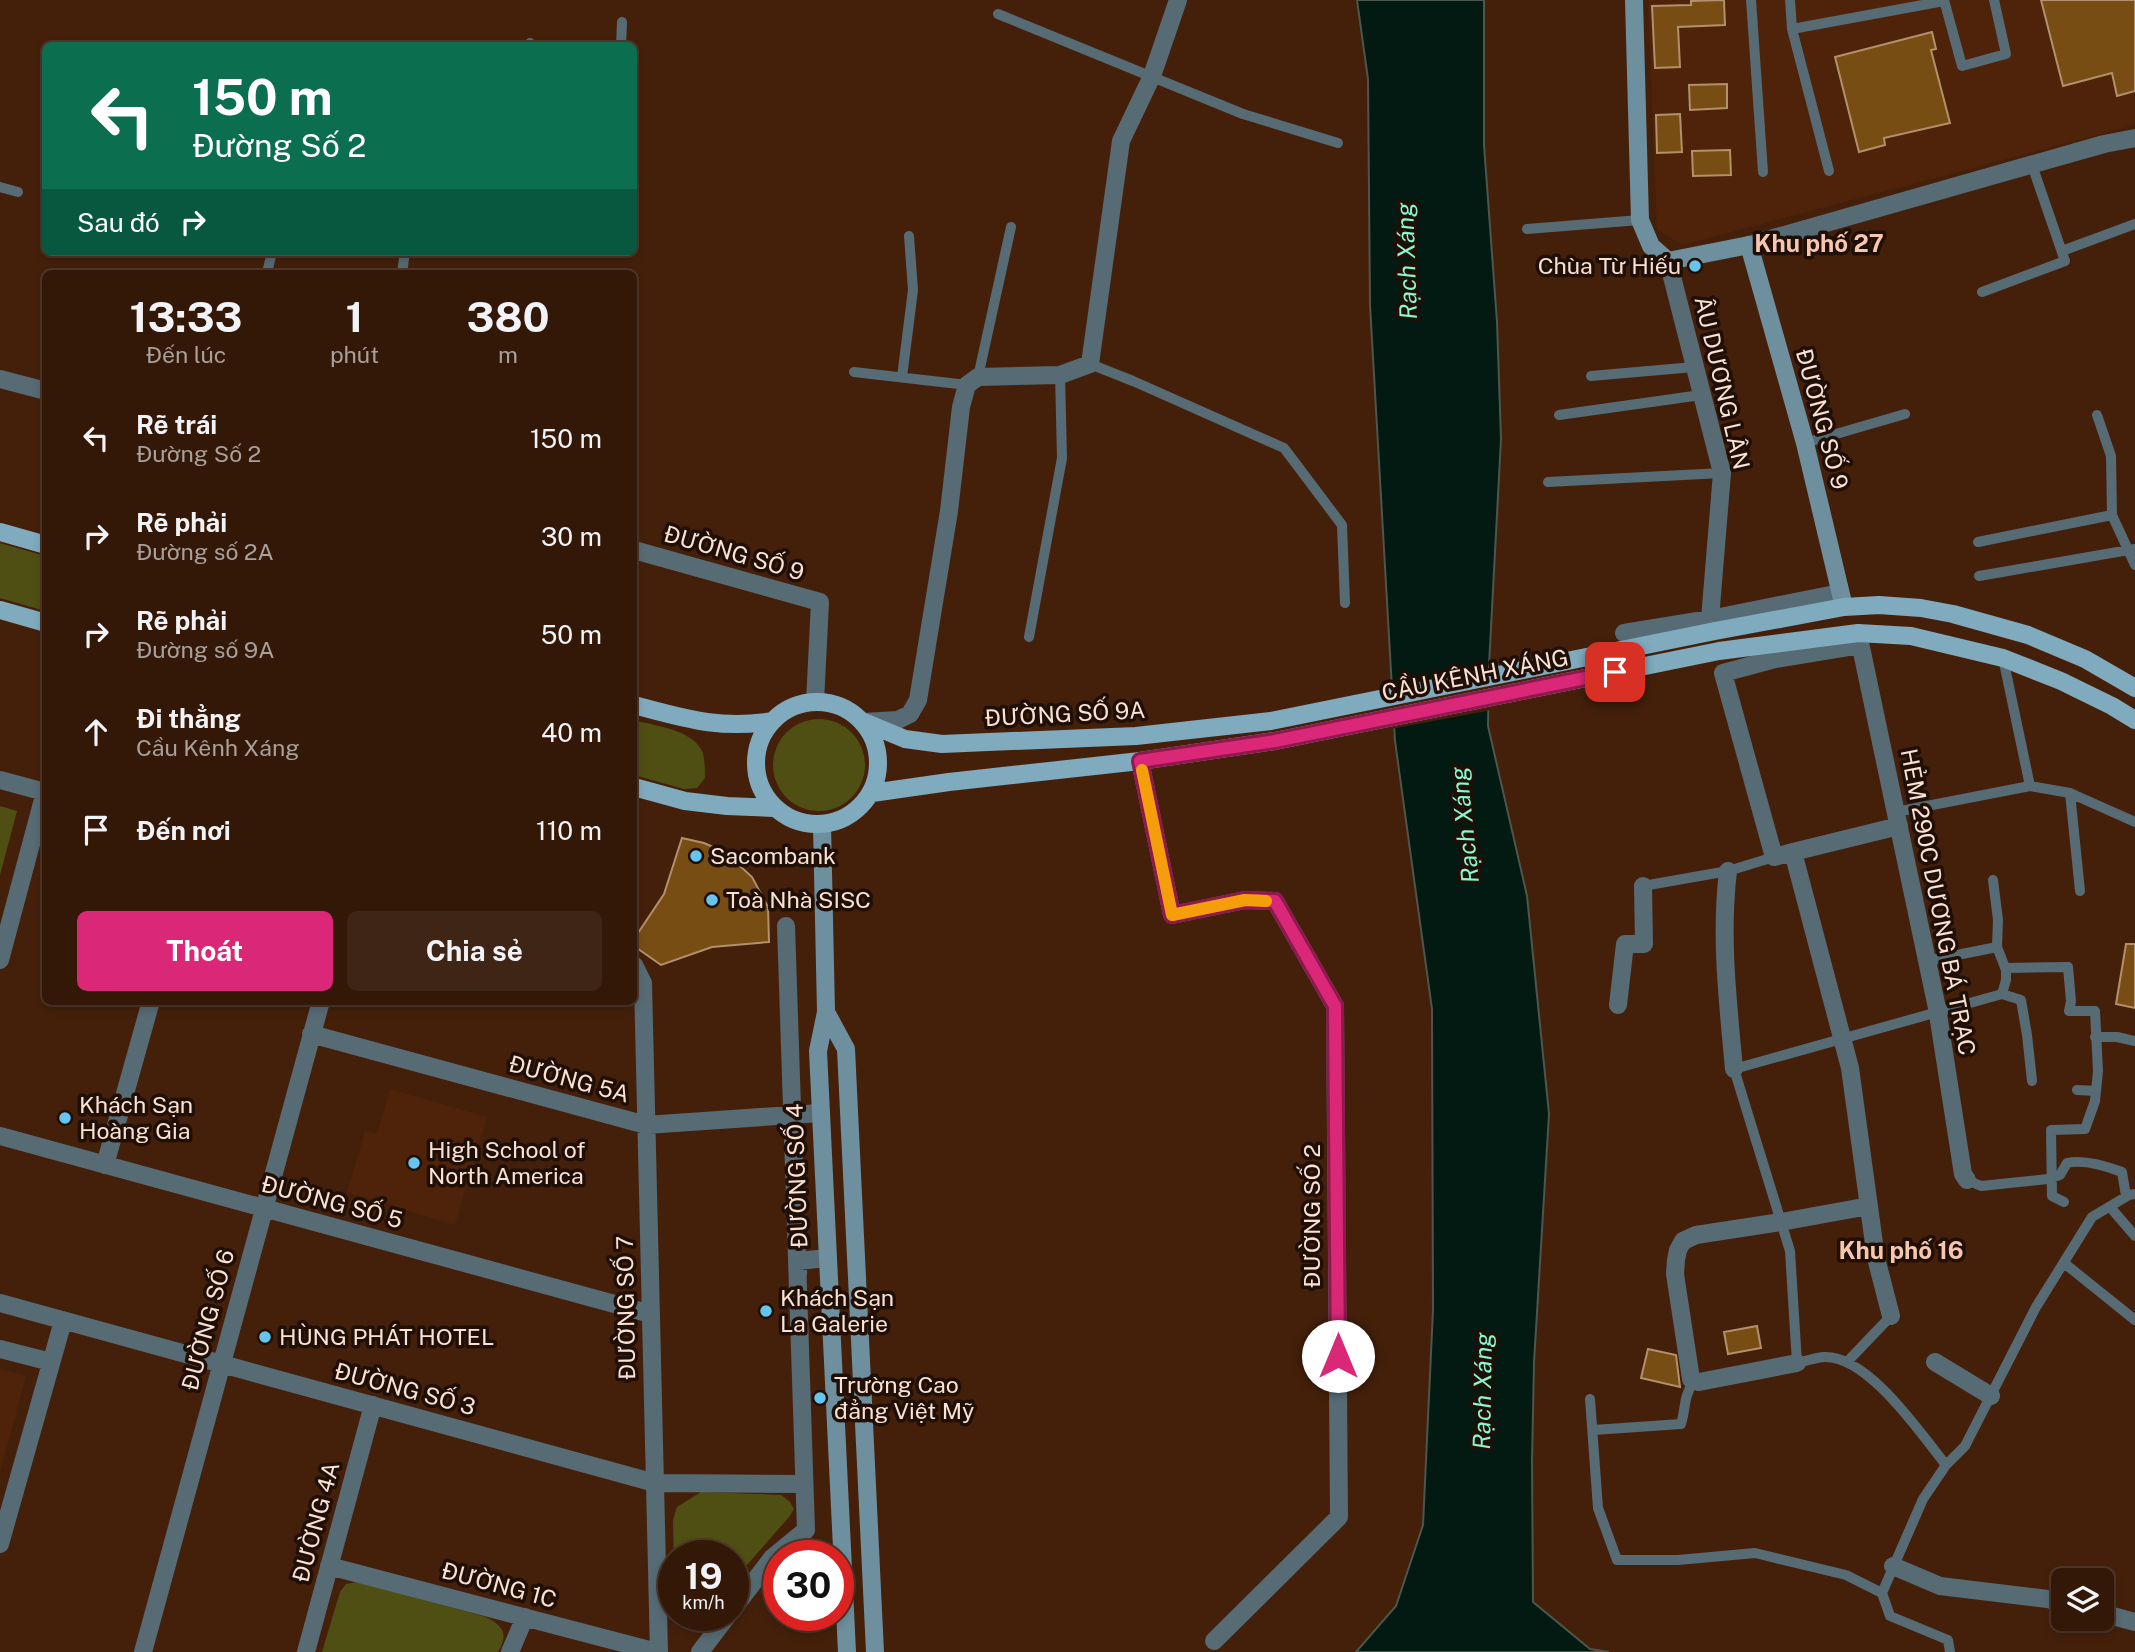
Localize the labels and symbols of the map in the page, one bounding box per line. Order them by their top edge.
water label: Rạch Xáng [1390,201,1422,320]
district label: Khu phố 27 [1754,229,1884,257]
place label: Chùa Từ Hiếu [1538,252,1681,279]
marker: Chùa Từ Hiếu [1687,258,1703,274]
street label: ÂU DƯƠNG LÂN [1689,294,1756,472]
street label: ĐƯỜNG SỐ 9 [1791,345,1856,492]
street label: ĐƯỜNG SỐ 9 [661,518,808,585]
street label: CẦU KÊNH XÁNG [1379,642,1571,706]
pin [1585,642,1645,702]
street label: ĐƯỜNG SỐ 9A [984,694,1146,731]
street label: HẺM 290C DƯƠNG BÁ TRẠC [1895,746,1981,1057]
water label: Rạch Xáng [1444,765,1484,885]
place label: Sacombank [710,842,836,869]
marker: Sacombank [688,848,704,864]
place label: Toà Nhà SISC [726,886,871,913]
marker: Toà Nhà SISC [704,892,720,908]
street label: ĐƯỜNG 5A [506,1049,632,1108]
place label: Khách Sạn Hoàng Gia [79,1091,193,1144]
street label: ĐƯỜNG SỐ 4 [778,1103,813,1249]
marker: Khách Sạn Hoàng Gia [57,1110,73,1126]
place label: High School of North America [428,1136,585,1189]
street label: ĐƯỜNG SỐ 2 [1296,1144,1325,1288]
marker: High School of North America [406,1155,422,1171]
street label: ĐƯỜNG SỐ 5 [259,1168,406,1233]
street label: ĐƯỜNG SỐ 7 [609,1236,640,1380]
district label: Khu phố 16 [1838,1236,1964,1264]
street label: ĐƯỜNG SỐ 6 [174,1246,239,1393]
place label: Khách Sạn La Galerie [780,1284,894,1337]
marker: Khách Sạn La Galerie [758,1303,774,1319]
position arrow [1301,1319,1375,1393]
place label: HÙNG PHÁT HOTEL [279,1323,494,1350]
marker: HÙNG PHÁT HOTEL [257,1329,273,1345]
water label: Rạch Xáng [1467,1332,1497,1450]
street label: ĐƯỜNG SỐ 3 [332,1355,479,1420]
place label: Trường Cao đẳng Việt Mỹ [834,1371,974,1424]
marker: Trường Cao đẳng Việt Mỹ [812,1390,828,1406]
street label: ĐƯỜNG 4A [286,1459,345,1585]
speed limit sign: 30 [763,1540,854,1631]
street label: ĐƯỜNG 1C [439,1556,560,1613]

